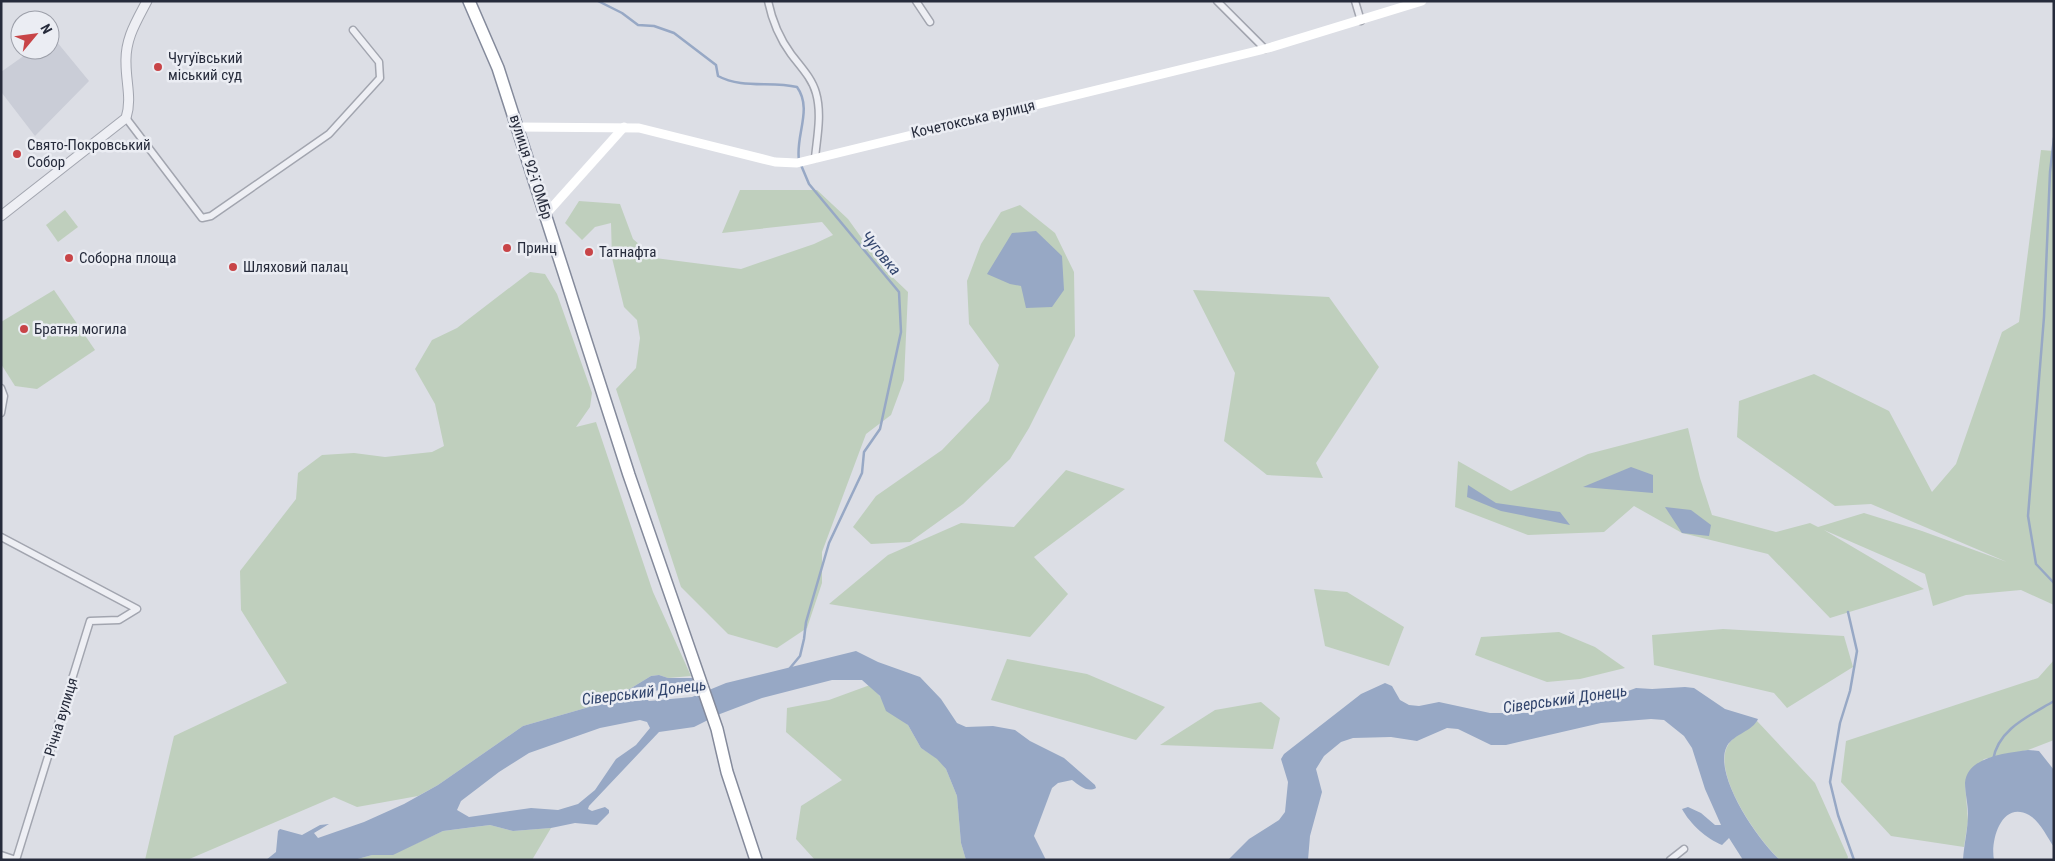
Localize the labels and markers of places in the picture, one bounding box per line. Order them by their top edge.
place label: Чугуївський міський суд [168,49,243,84]
marker: Чугуївський міський суд [152,61,164,73]
place label: Свято-Покровський Собор [27,136,151,171]
marker: Свято-Покровський Собор [11,148,23,160]
place label: Принц [517,239,557,257]
marker: Принц [501,242,513,254]
place label: Татнафта [599,243,657,261]
marker: Татнафта [583,246,595,258]
place label: Соборна площа [79,249,176,267]
marker: Соборна площа [63,252,75,264]
place label: Шляховий палац [243,258,348,276]
marker: Шляховий палац [227,261,239,273]
place label: Братня могила [34,320,127,338]
marker: Братня могила [18,323,30,335]

